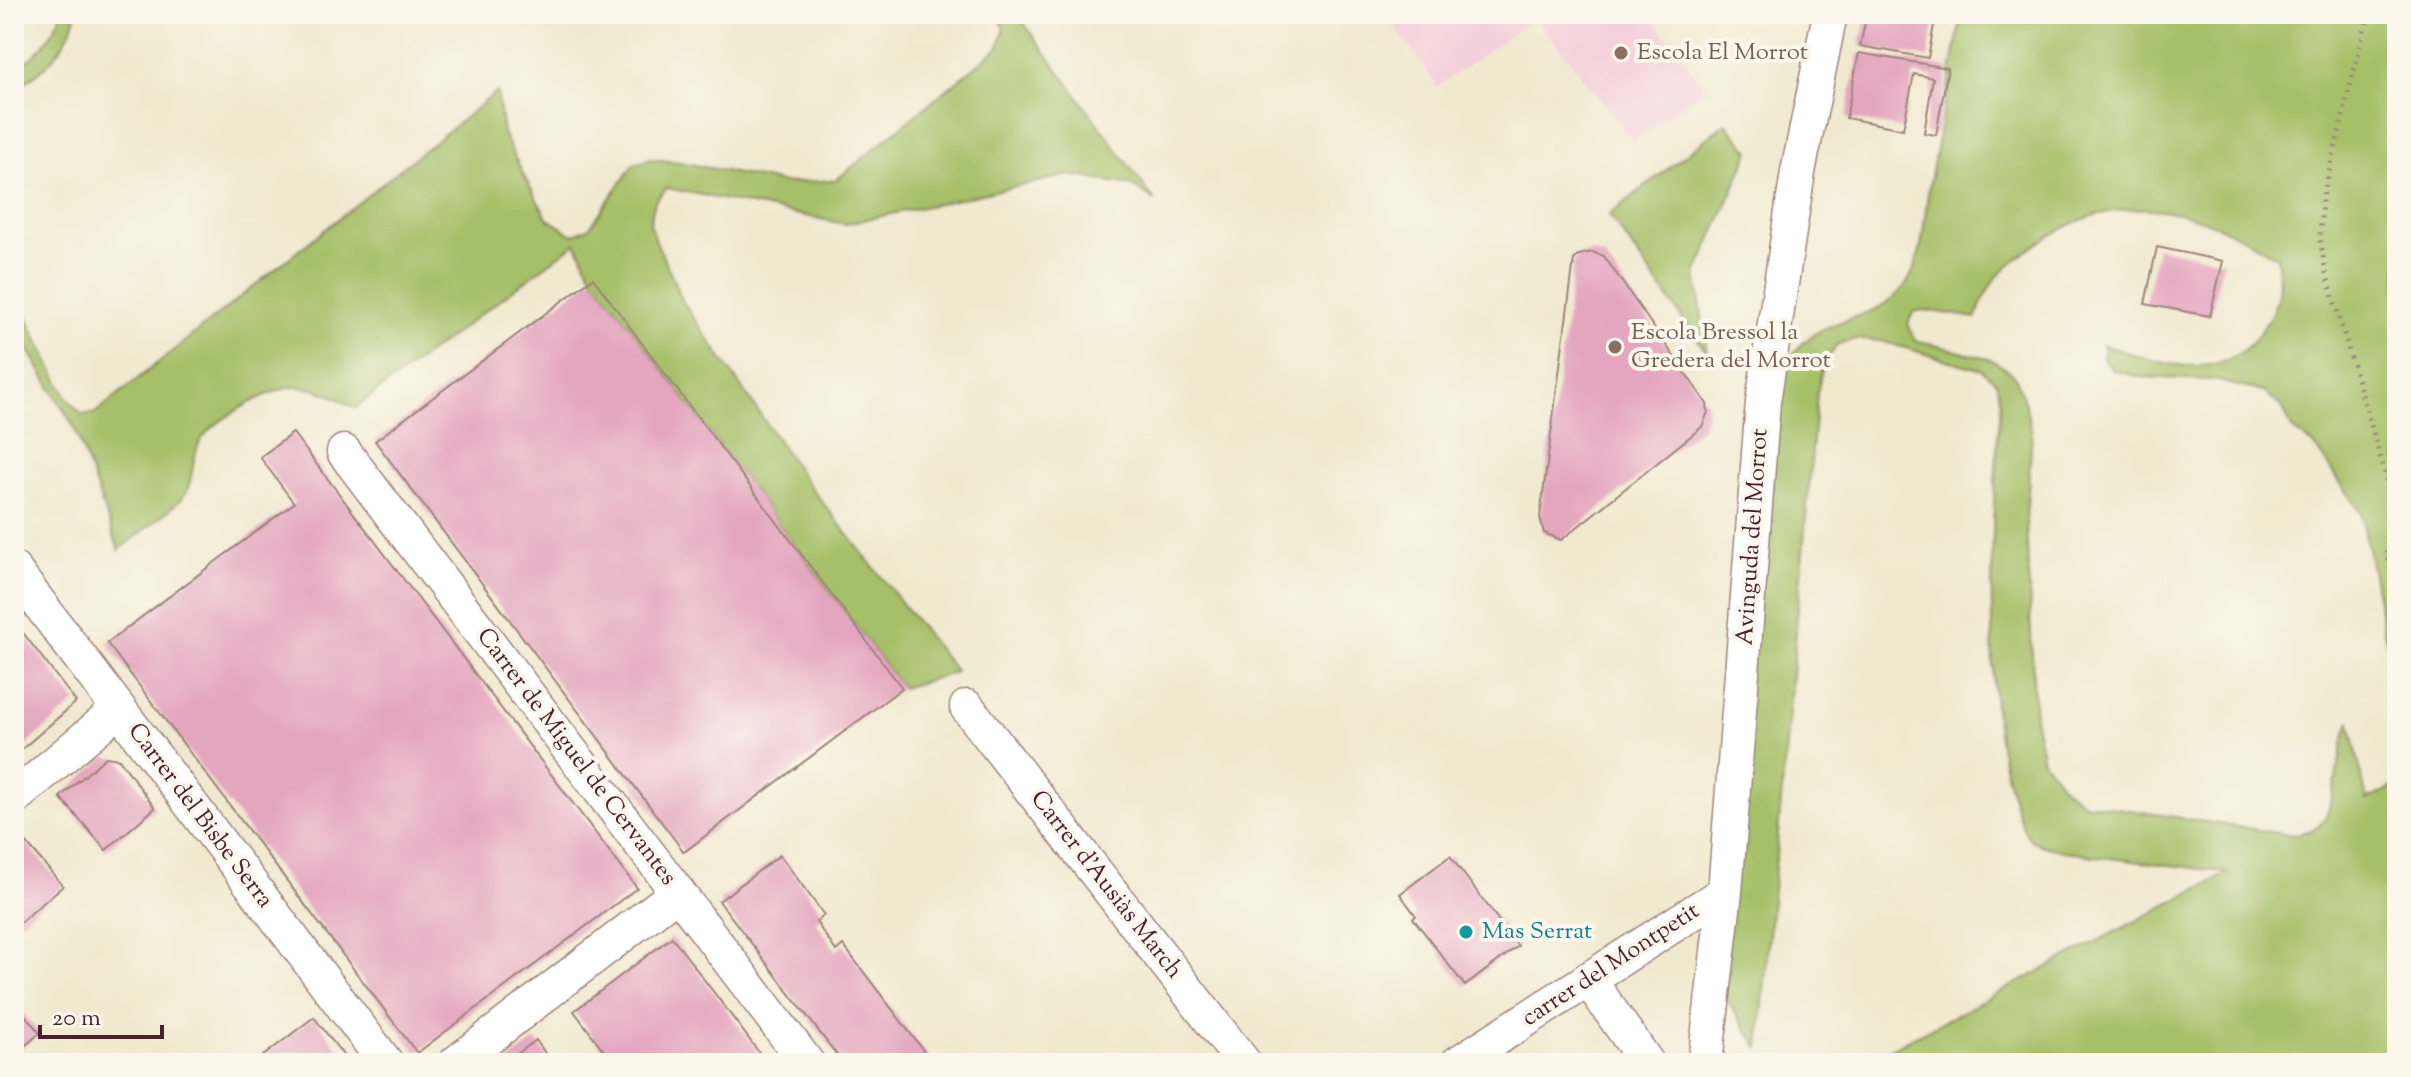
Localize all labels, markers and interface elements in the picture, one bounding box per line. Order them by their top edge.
place label: Escola El Morrot [1637,36,1808,70]
marker: Escola El Morrot [1612,44,1630,62]
place label: Escola Bressol la Gredera del Morrot [1631,316,1831,378]
marker: Escola Bressol la Gredera del Morrot [1606,338,1624,356]
street label: Avinguda del Morrot [1728,428,1778,646]
street label: Carrer de Miguel de Cervantes [468,621,684,893]
street label: Carrer del Bisbe Serra [119,716,281,916]
street label: Carrer d'Ausiàs March [1022,784,1190,986]
street label: carrer del Montpetit [1516,895,1706,1035]
place label: Mas Serrat [1482,915,1592,949]
marker: Mas Serrat [1457,923,1475,941]
scale bar [40,989,162,1039]
text: 20 m [52,1002,101,1036]

